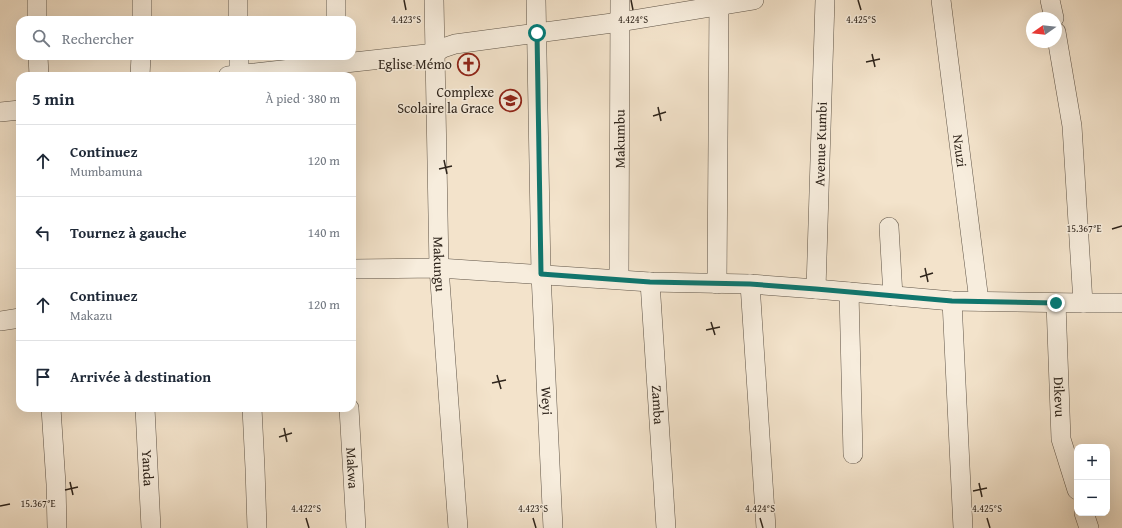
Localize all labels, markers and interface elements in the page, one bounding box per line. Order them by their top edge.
text: 4.423°S [391,12,421,27]
text: 4.424°S [618,12,648,27]
text: 4.425°S [846,12,876,27]
north arrow [1026,12,1062,48]
search box [16,16,356,60]
route start [528,24,546,42]
icon: search [30,27,52,49]
text: Rechercher [62,28,134,49]
church icon: Eglise Mémo [455,51,481,77]
place label: Eglise Mémo [378,54,452,74]
place label: Complexe Scolaire la Grace [397,82,494,118]
text: 5 min [32,86,74,111]
school or university icon: Complexe Scolaire la Grace [497,87,523,113]
text: À pied · 380 m [265,89,340,108]
street label: Avenue Kumbi [809,101,832,187]
street label: Makumbu [609,109,630,169]
street label: Nzuzi [948,133,972,168]
text: Continuez [70,141,138,162]
icon: ahead [32,150,54,172]
text: 120 m [308,151,340,170]
text: Mumbamuna [70,162,142,181]
text: 15.367°E [1066,221,1102,236]
icon: left [32,222,54,244]
text: Tournez à gauche [70,222,187,243]
text: 140 m [308,223,340,242]
street label: Makungu [428,236,451,293]
text: Continuez [70,285,138,306]
icon: ahead [32,294,54,316]
route end [1047,294,1065,312]
text: 120 m [308,295,340,314]
text: Makazu [70,306,112,325]
icon: arrive [32,366,54,388]
text: Arrivée à destination [70,366,211,387]
street label: Dikevu [1049,376,1070,418]
street label: Zamba [647,384,669,425]
street label: Weyi [536,386,558,416]
map controls [1074,444,1110,516]
button: + [1074,444,1110,480]
street label: Makwa [341,447,364,490]
street label: Yanda [137,449,159,487]
button: − [1074,480,1110,516]
text: 15.367°E [20,496,56,511]
text: 4.422°S [291,501,321,516]
text: 4.423°S [518,501,548,516]
text: 4.424°S [745,501,775,516]
text: 4.425°S [972,501,1002,516]

